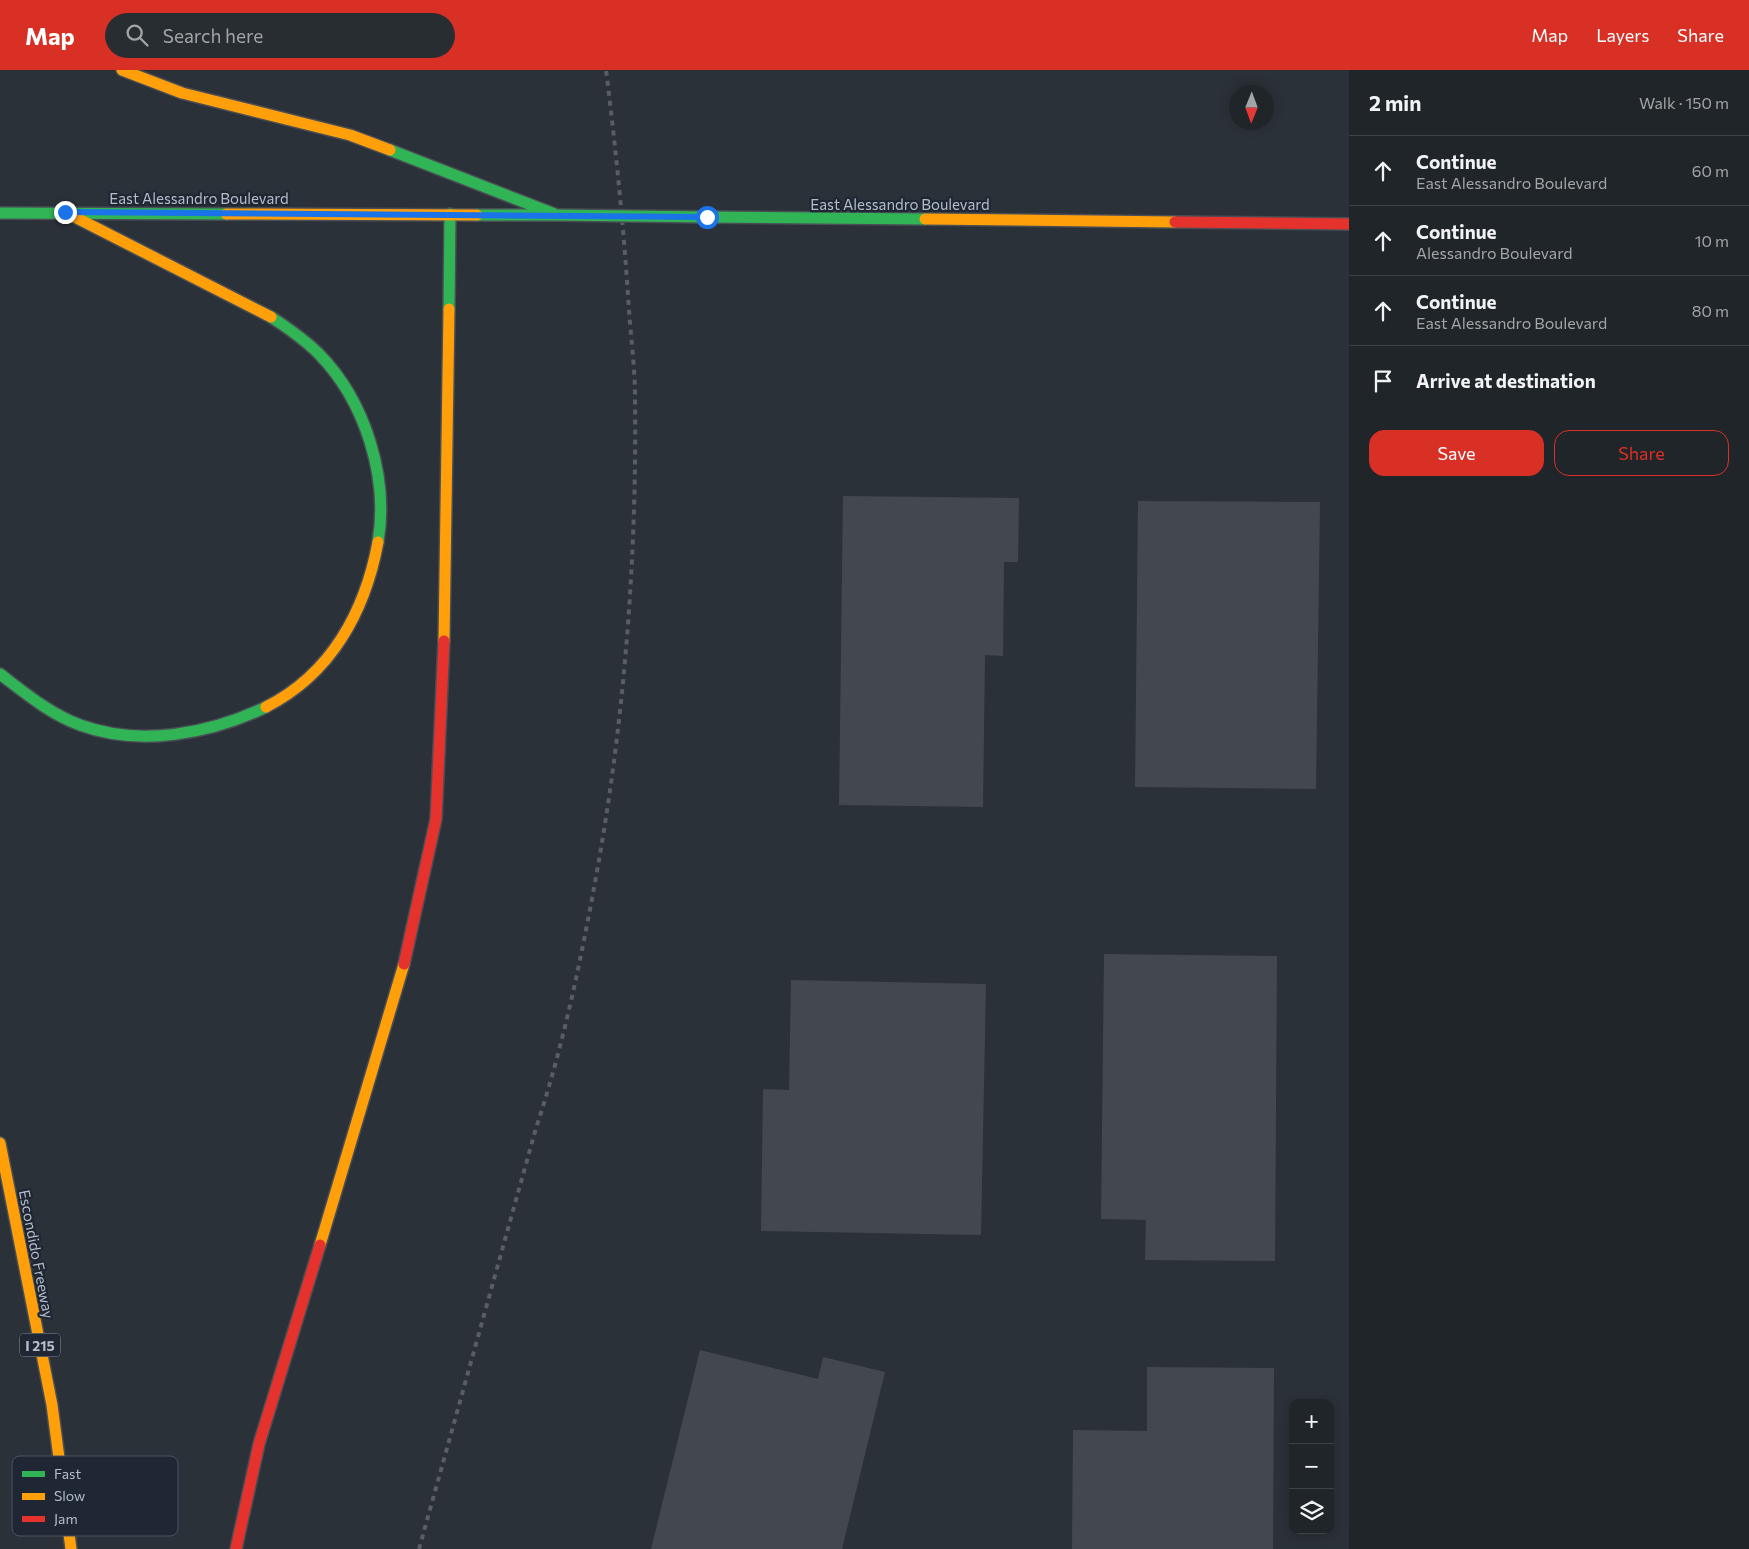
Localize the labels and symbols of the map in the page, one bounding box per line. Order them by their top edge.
north arrow [1229,85,1274,130]
street label: East Alessandro Boulevard [109,189,289,207]
street label: East Alessandro Boulevard [810,195,990,213]
route end [54,201,77,224]
route start [696,206,719,229]
street label: Escondido Freeway [16,1188,58,1320]
road number: I 215 [20,1334,60,1356]
legend [12,1456,178,1536]
text: Fast [54,1465,81,1482]
text: Slow [54,1487,85,1504]
text: Jam [54,1510,78,1527]

